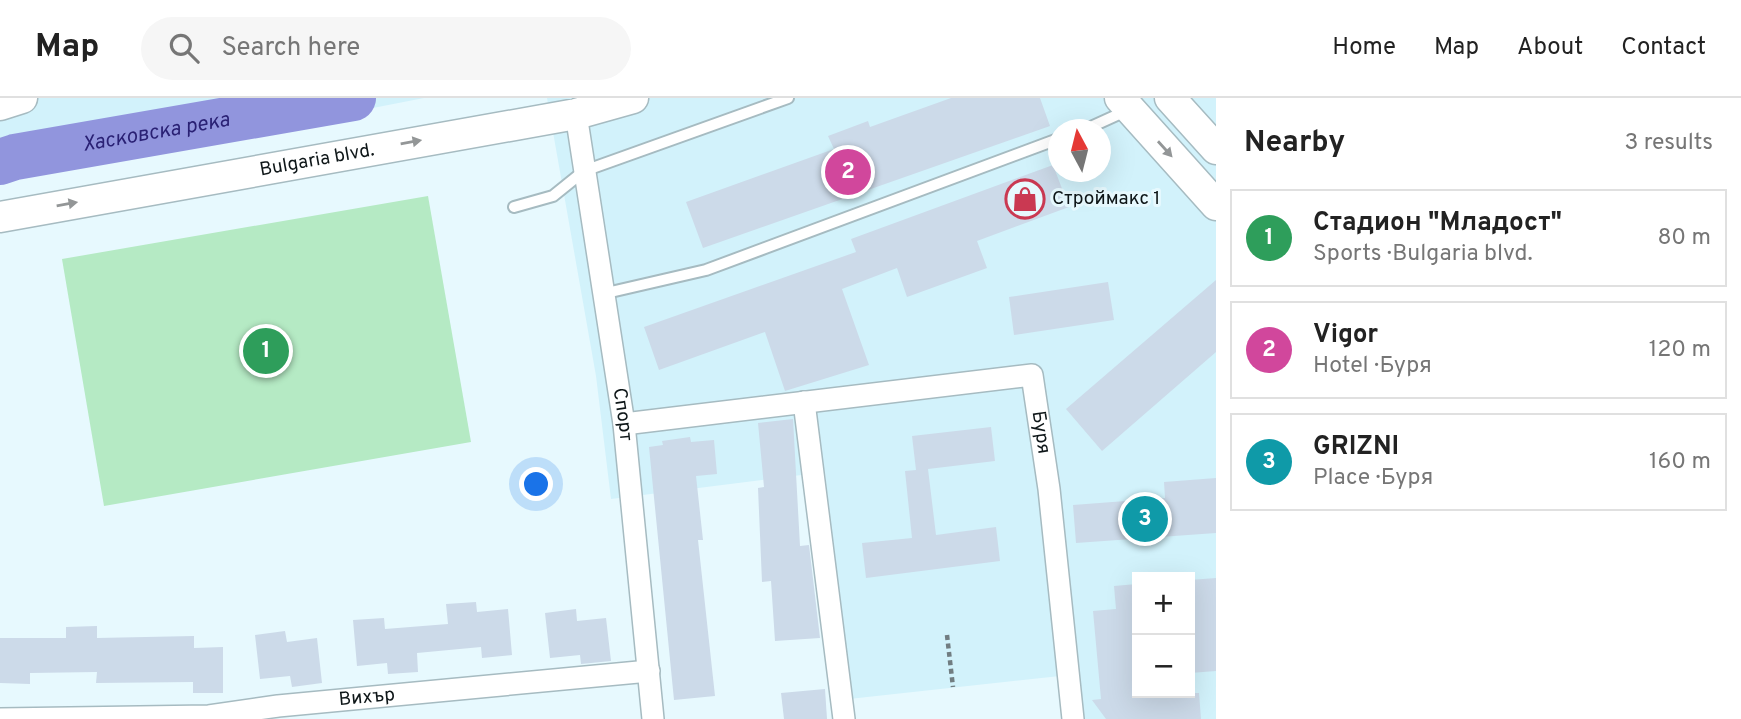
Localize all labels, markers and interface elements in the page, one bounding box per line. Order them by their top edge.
search box [141,17,631,80]
text: Map [35,27,99,69]
icon: search [165,29,203,67]
text: Search here [221,32,360,65]
text: Home [1332,33,1396,63]
text: Map [1434,33,1479,63]
text: About [1517,33,1583,63]
text: Contact [1621,33,1706,63]
water label: Хасковска река [80,106,232,158]
north arrow [1048,119,1111,182]
text: Nearby [1244,125,1345,162]
text: 3 results [1624,129,1713,158]
one-way arrow [400,136,422,147]
street label: Bulgaria blvd. [258,138,376,182]
one-way arrow [1157,140,1173,157]
pin: 2 [825,146,871,198]
shop icon: Строймакс 1 [1004,178,1046,220]
place label: Строймакс 1 [1052,187,1160,211]
one-way arrow [56,198,78,209]
text: Стадион "Младост" [1313,207,1562,240]
text: 1 [1264,224,1274,253]
text: 80 m [1658,224,1711,253]
text: Sports · Bulgaria blvd. [1313,240,1533,269]
text: Vigor [1313,319,1378,352]
pin: 1 [243,325,289,377]
text: 2 [1262,336,1276,365]
text: 120 m [1649,336,1711,365]
text: Hotel · Буря [1313,352,1432,381]
street label: Спорт [607,386,638,443]
street label: Буря [1026,409,1056,456]
text: GRIZNI [1313,431,1399,464]
text: 3 [1262,448,1276,477]
text: 160 m [1649,448,1711,477]
text: Place · Буря [1313,464,1433,493]
your location [519,467,553,501]
pin: 3 [1122,493,1168,545]
map controls [1132,572,1195,698]
button: + [1132,572,1195,635]
button: − [1132,635,1195,698]
street label: Вихър [338,683,396,712]

